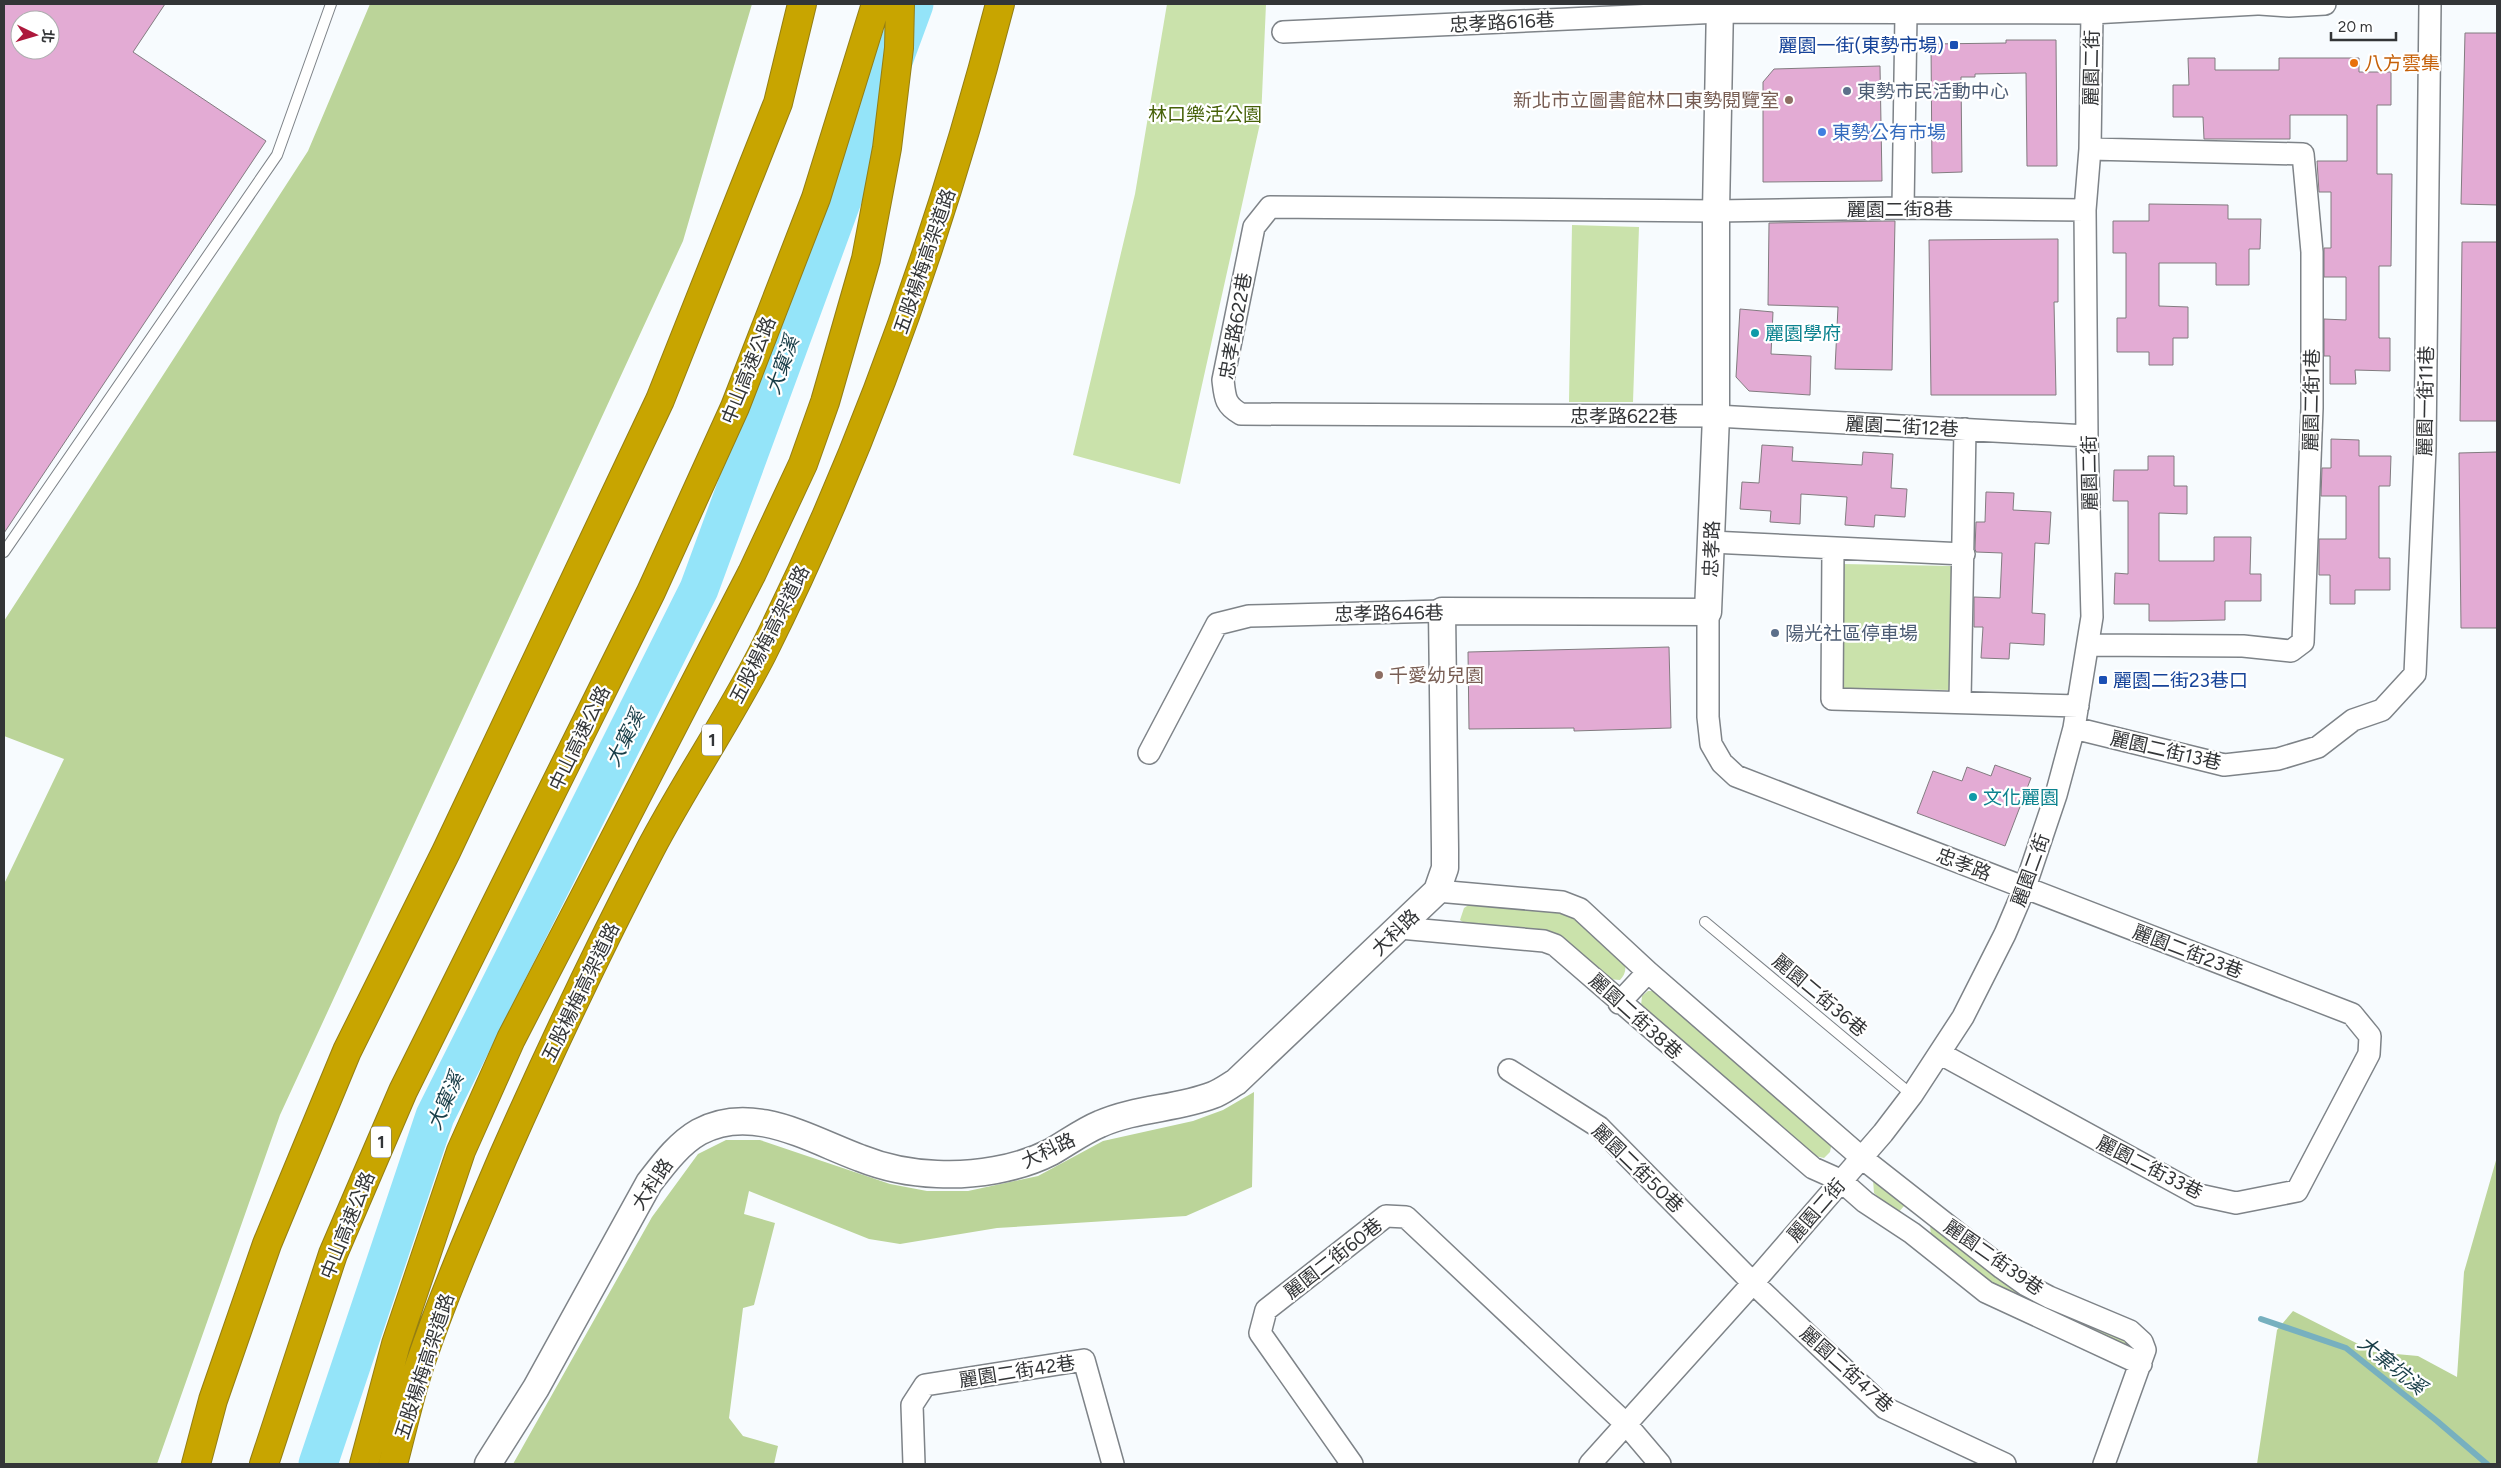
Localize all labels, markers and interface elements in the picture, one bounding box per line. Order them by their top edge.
street label: 忠孝路616巷 [1449,8,1555,37]
north arrow [10,10,60,60]
scale bar [2331,10,2396,42]
text: 20 m [2338,18,2372,36]
text: 北 [38,28,57,44]
street label: 麗園二街 [2079,30,2104,106]
place label: 麗園一街(東勢市場) [1779,34,1944,57]
marker: 麗園一街(東勢市場) [1948,39,1960,51]
place label: 八方雲集 [2364,52,2440,75]
marker: 八方雲集 [2348,57,2360,69]
place label: 東勢市民活動中心 [1857,80,2009,103]
marker: 東勢市民活動中心 [1841,85,1853,97]
place label: 新北市立圖書館林口東勢閱覽室 [1513,89,1779,112]
marker: 新北市立圖書館林口東勢閱覽室 [1783,94,1795,106]
park label: 林口樂活公園 [1148,103,1262,126]
place label: 東勢公有市場 [1832,121,1946,144]
marker: 東勢公有市場 [1816,126,1828,138]
street label: 五股楊梅高架道路 [889,186,960,337]
street label: 麗園二街8巷 [1847,198,1953,221]
street label: 忠孝路622巷 [1215,271,1256,381]
street label: 中山高速公路 [716,313,780,427]
place label: 麗園學府 [1765,322,1841,345]
marker: 麗園學府 [1749,327,1761,339]
water label: 大窠溪 [760,330,805,397]
street label: 麗園一街11巷 [2413,345,2438,457]
street label: 麗園二街1巷 [2299,348,2324,452]
street label: 忠孝路622巷 [1570,405,1678,428]
street label: 麗園二街12巷 [1845,412,1959,441]
street label: 麗園二街 [2077,435,2102,511]
street label: 忠孝路 [1699,520,1724,578]
street label: 五股楊梅高架道路 [725,561,814,707]
street label: 忠孝路646巷 [1334,601,1444,626]
place label: 陽光社區停車場 [1785,622,1918,645]
marker: 陽光社區停車場 [1769,627,1781,639]
place label: 千愛幼兒園 [1389,664,1484,687]
marker: 千愛幼兒園 [1373,669,1385,681]
place label: 麗園二街23巷口 [2113,669,2248,692]
marker: 麗園二街23巷口 [2097,674,2109,686]
street label: 中山高速公路 [544,682,615,794]
water label: 大窠溪 [601,703,651,770]
road number: 1 [702,724,722,756]
street label: 麗園二街13巷 [2108,727,2224,774]
place label: 文化麗園 [1983,786,2059,809]
marker: 文化麗園 [1967,791,1979,803]
street label: 麗園二街 [2007,831,2054,910]
street label: 忠孝路 [1933,844,1995,885]
street label: 大科路 [1367,904,1424,960]
street label: 五股楊梅高架道路 [537,919,624,1066]
street label: 麗園二街23巷 [2130,920,2246,983]
street label: 麗園二街36巷 [1768,949,1872,1042]
street label: 麗園二街38巷 [1584,969,1687,1064]
water label: 大窠溪 [422,1066,469,1133]
street label: 麗園二街50巷 [1587,1119,1688,1218]
road number: 1 [371,1126,391,1158]
street label: 大科路 [1018,1128,1079,1173]
street label: 麗園二街33巷 [2093,1131,2207,1204]
street label: 大科路 [627,1154,678,1214]
street label: 中山高速公路 [315,1168,379,1282]
street label: 麗園二街 [1783,1174,1850,1247]
street label: 麗園二街60巷 [1280,1213,1387,1304]
street label: 麗園二街39巷 [1940,1215,2048,1300]
street label: 五股楊梅高架道路 [390,1290,459,1442]
street label: 麗園二街47巷 [1795,1322,1898,1417]
water label: 大棄坑溪 [2353,1331,2433,1401]
street label: 麗園二街42巷 [957,1351,1077,1392]

